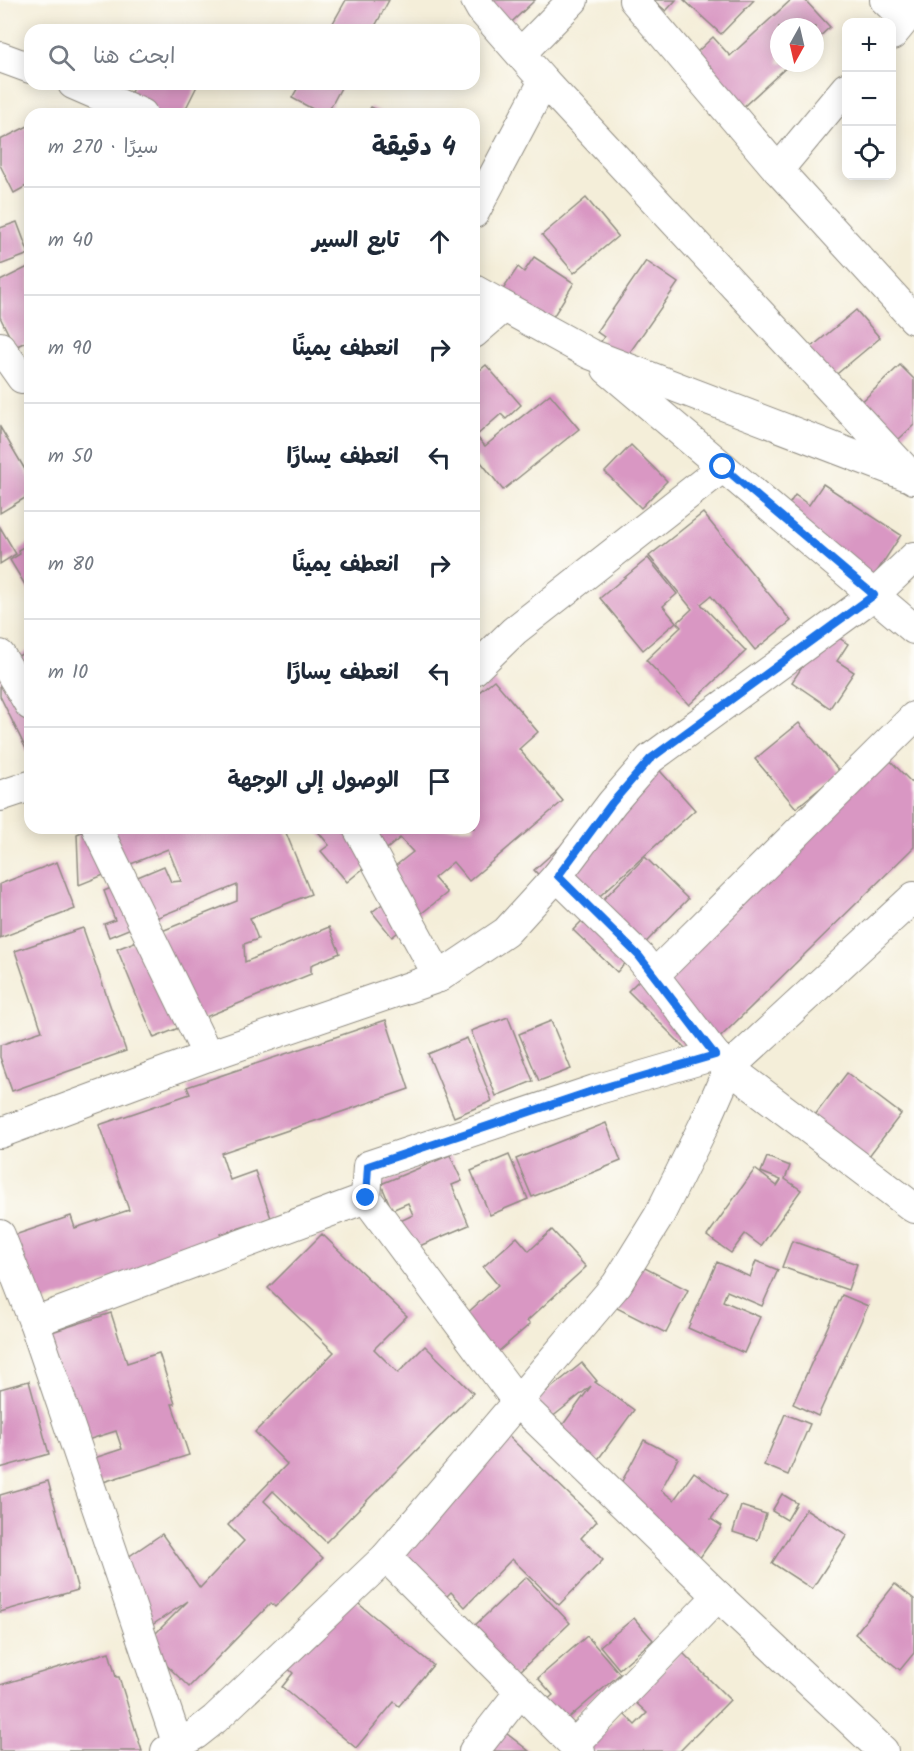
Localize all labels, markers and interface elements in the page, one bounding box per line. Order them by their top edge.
north arrow [770,18,824,72]
map controls [842,18,896,180]
button: + [842,18,896,72]
search box [24,24,480,90]
text: ابحث هنا [93,40,175,75]
icon: search [45,41,78,74]
button: − [842,72,896,126]
button: locate [842,126,896,180]
text: 4 دقيقة [372,127,456,169]
text: سيرًا · 270 m [48,132,158,164]
text: تابع السير [312,224,399,259]
text: 40 m [48,225,93,257]
icon: ahead [423,225,456,258]
text: انعطف يمينًا [292,332,399,367]
text: 90 m [48,333,92,365]
icon: right [423,333,456,366]
text: انعطف يسارًا [287,440,399,475]
text: 50 m [48,441,93,473]
icon: left [423,441,456,474]
route start [709,453,735,479]
text: انعطف يمينًا [292,548,399,583]
text: 80 m [48,549,94,581]
icon: right [423,549,456,582]
text: انعطف يسارًا [287,656,399,691]
text: 10 m [48,657,88,689]
icon: left [423,657,456,690]
text: الوصول إلى الوجهة [227,764,399,799]
icon: arrive [423,765,456,798]
route end [352,1184,378,1210]

